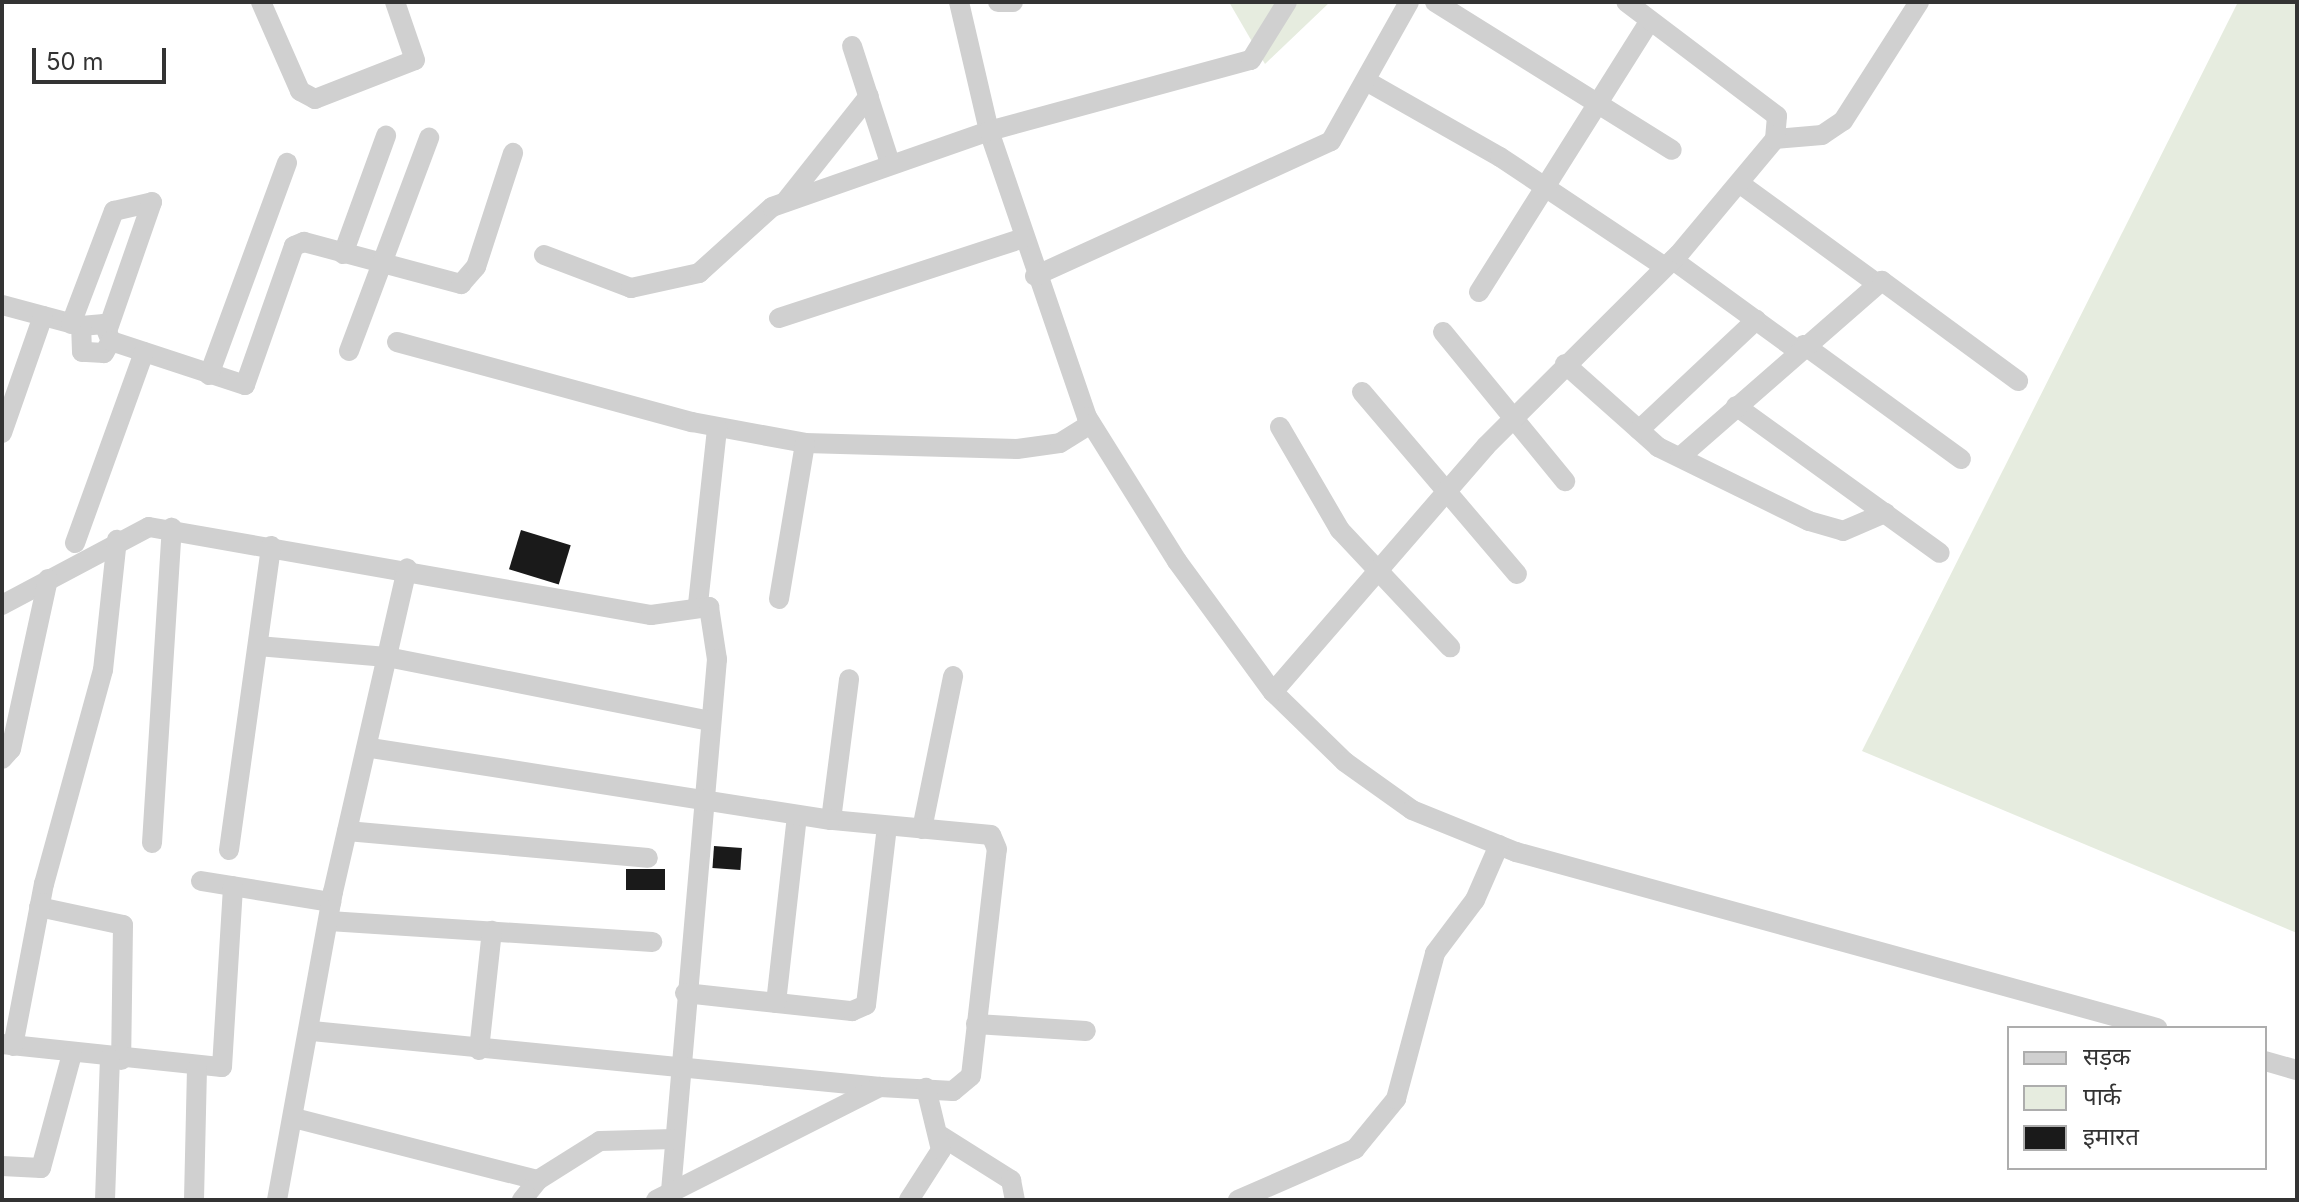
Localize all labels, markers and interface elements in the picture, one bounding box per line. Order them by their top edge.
scale bar [36,32,170,82]
text: 50 m [46,47,104,76]
legend [2007,1026,2267,1170]
text: सड़क [2083,1042,2131,1071]
text: पार्क [2083,1082,2121,1111]
text: इमारत [2083,1122,2139,1151]

